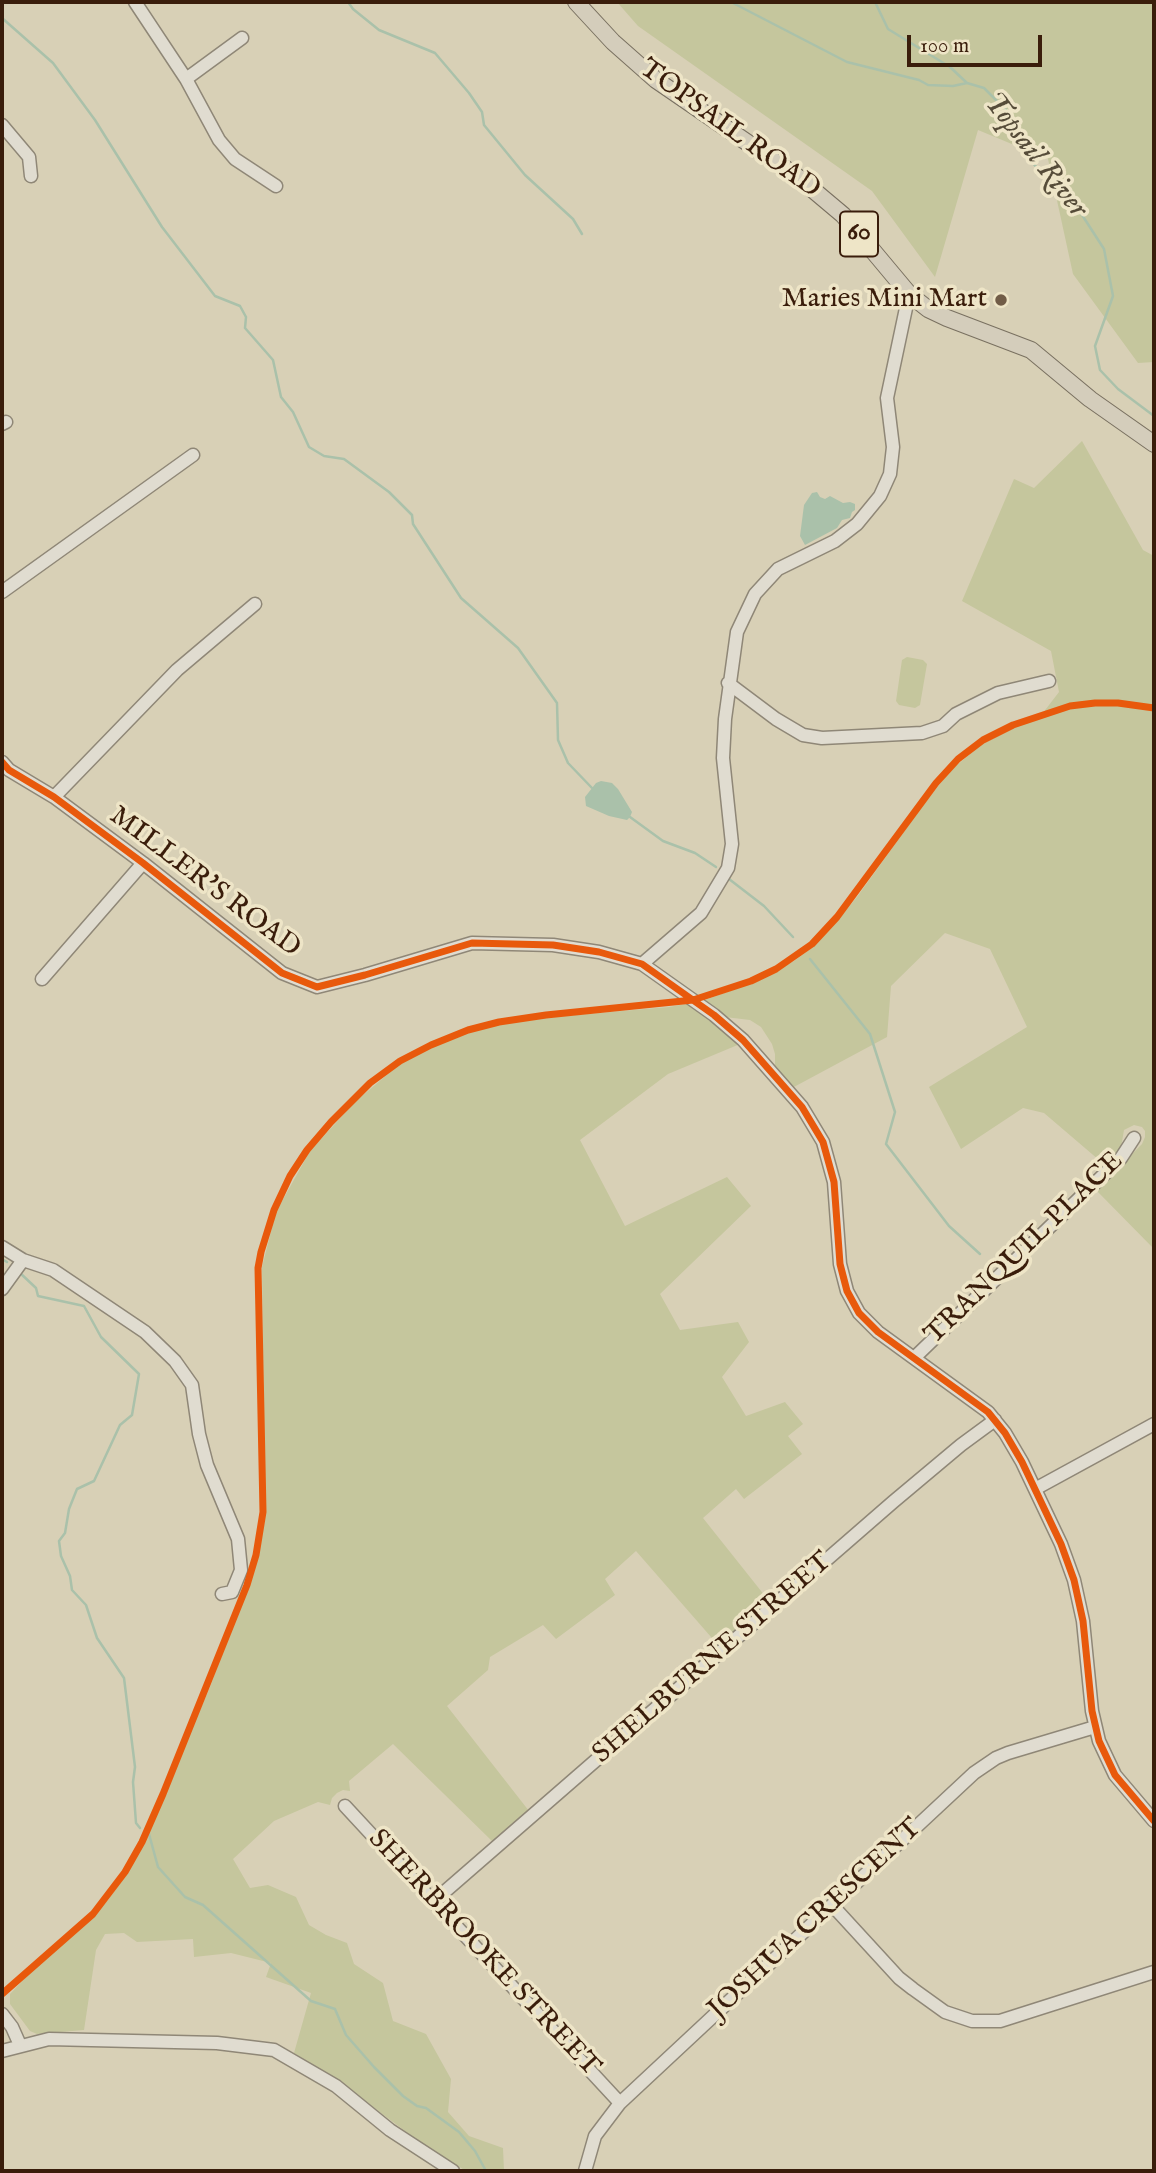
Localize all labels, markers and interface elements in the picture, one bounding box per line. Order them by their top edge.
scale bar [911,21,1046,65]
text: 100 m [920,33,969,60]
street label: TOPSAIL ROAD [632,53,826,207]
water label: Topsail River [974,86,1094,226]
road number: 60 [840,212,878,256]
place label: Maries Mini Mart [781,283,987,317]
marker: Maries Mini Mart [993,292,1009,308]
street label: MILLER'S ROAD [102,800,306,966]
street label: TRANQUIL PLACE [919,1146,1131,1352]
street label: SHELBURNE STREET [587,1546,839,1772]
street label: JOSHUA CRESCENT [702,1813,930,2027]
street label: SHERBROOKE STREET [360,1824,606,2084]

